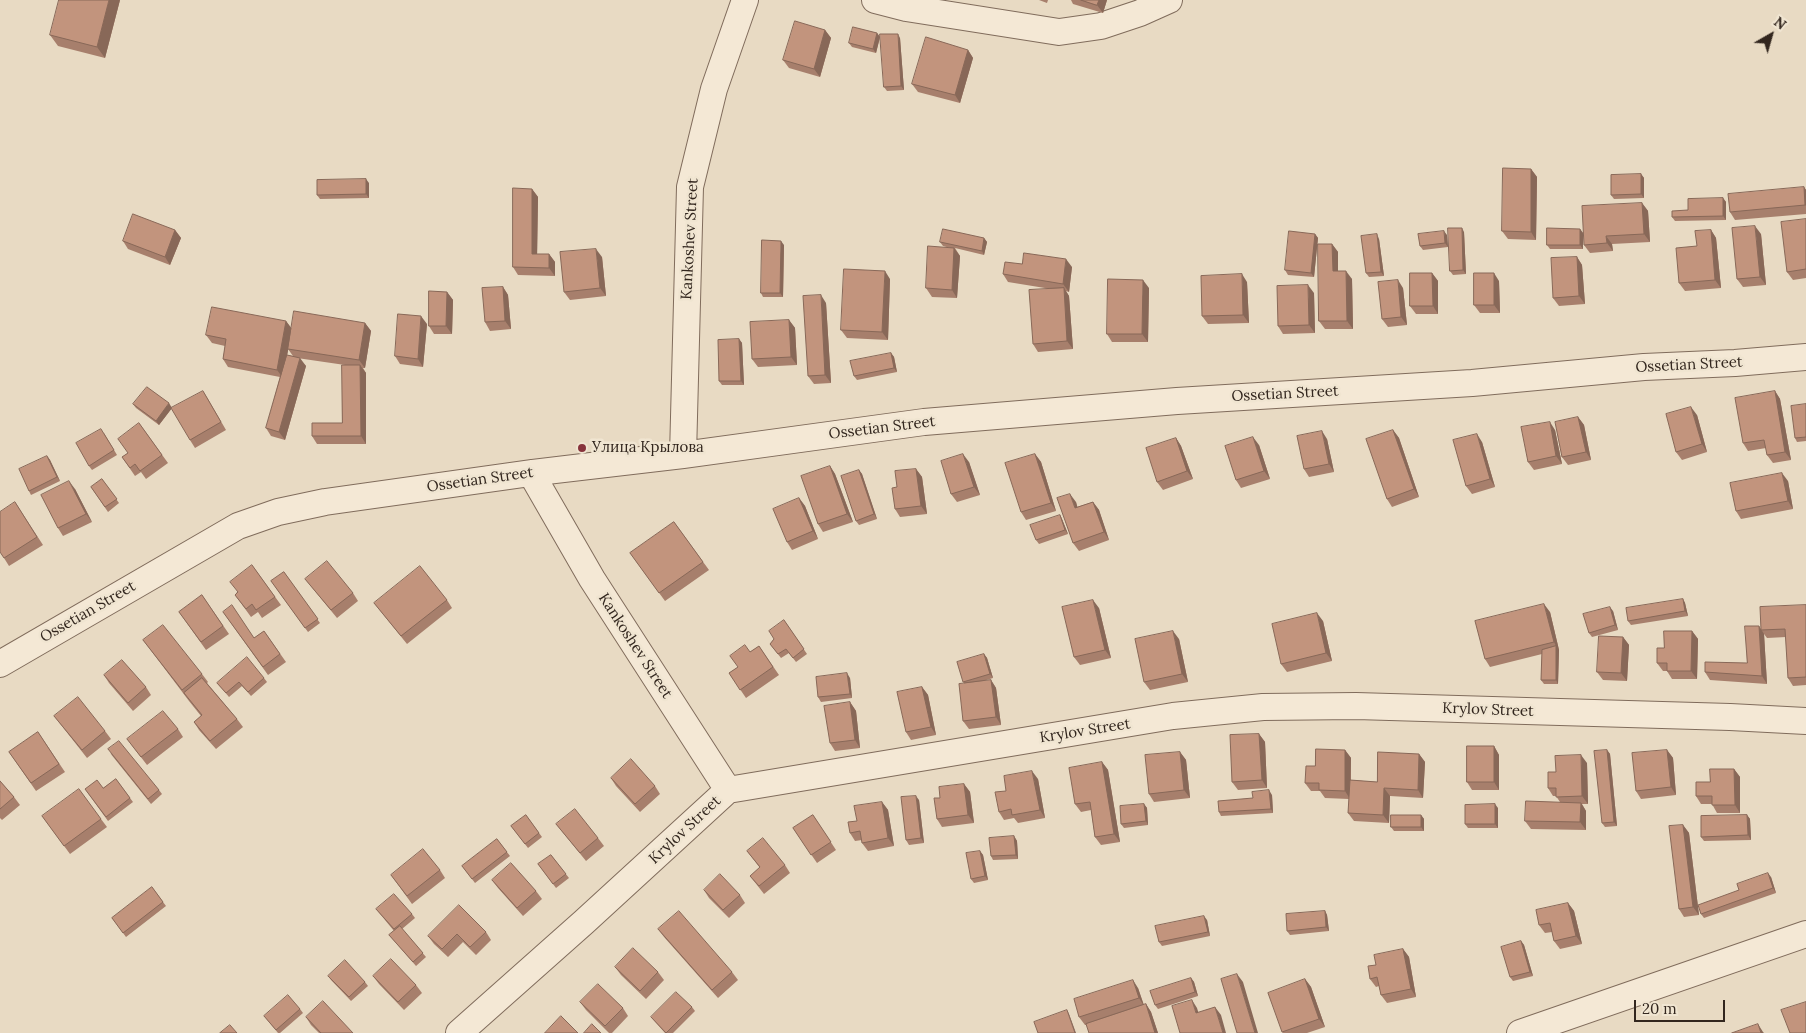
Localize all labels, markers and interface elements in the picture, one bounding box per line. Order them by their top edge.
north arrow [1746,10,1796,60]
text: N [1770,13,1790,34]
street label: Kankoshev Street [678,178,702,300]
street label: Ossetian Street [1635,353,1743,377]
street label: Ossetian Street [1231,382,1339,406]
street label: Ossetian Street [828,413,936,443]
place label: Улица Крылова [592,439,704,457]
marker: Улица Крылова [576,442,588,454]
street label: Ossetian Street [426,464,534,496]
street label: Ossetian Street [37,577,139,647]
street label: Kankoshev Street [594,590,676,702]
street label: Krylov Street [1442,699,1534,721]
street label: Krylov Street [1038,715,1132,747]
street label: Krylov Street [645,792,725,868]
scale bar [1636,990,1727,1022]
text: 20 m [1642,999,1677,1018]

